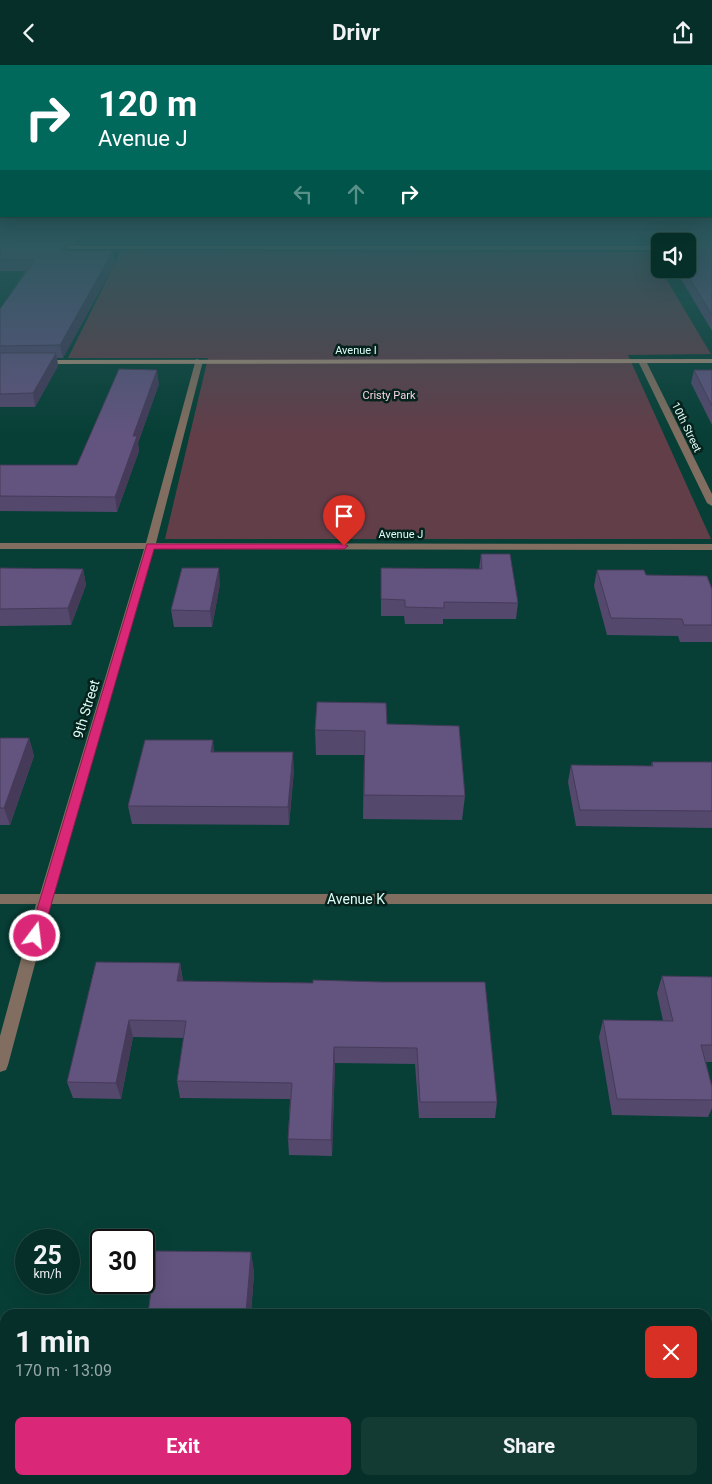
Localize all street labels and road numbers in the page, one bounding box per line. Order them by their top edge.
street label: Avenue I [335,344,377,357]
street label: 10th Street [669,400,704,455]
street label: Avenue J [379,528,423,541]
street label: 9th Street [69,677,103,740]
street label: Avenue K [327,891,385,907]

